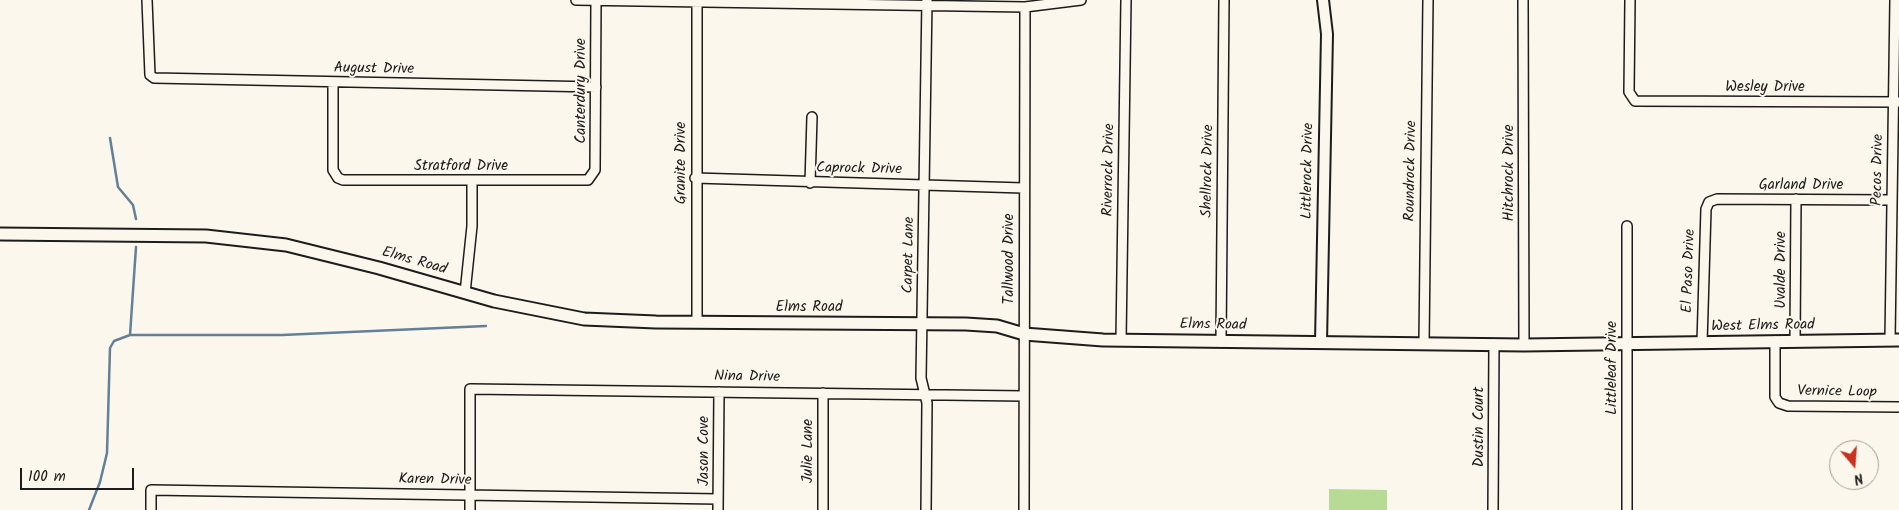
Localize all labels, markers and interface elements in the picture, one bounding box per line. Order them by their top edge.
street label: Canterdury Drive [573,38,591,144]
street label: August Drive [334,60,414,80]
street label: Wesley Drive [1725,79,1805,97]
street label: Roundrock Drive [1402,120,1422,222]
street label: Granite Drive [673,122,691,204]
street label: Riverrock Drive [1100,123,1120,217]
street label: Littlerock Drive [1299,123,1319,219]
street label: Shellrock Drive [1199,124,1219,218]
street label: Hitchrock Drive [1501,125,1519,221]
street label: Pecos Drive [1869,134,1889,206]
street label: Stratford Drive [414,158,508,176]
street label: Caprock Drive [816,160,902,180]
street label: Garland Drive [1759,177,1843,195]
street label: Tallwood Drive [1001,214,1019,304]
street label: Carpet Lane [900,217,920,293]
street label: El Paso Drive [1680,229,1700,313]
street label: Uvalde Drive [1773,231,1791,309]
street label: Elms Road [379,244,449,280]
street label: Elms Road [776,299,842,317]
street label: Elms Road [1179,316,1247,336]
street label: West Elms Road [1711,317,1815,337]
street label: Littleleaf Drive [1604,321,1622,415]
street label: Nina Drive [714,368,780,388]
street label: Vernice Loop [1797,383,1877,403]
street label: Dustin Court [1471,387,1489,467]
street label: Jason Cove [696,416,714,486]
street label: Julie Lane [800,419,818,483]
north arrow [1829,440,1879,490]
scale bar [22,458,136,490]
text: 100 m [28,465,66,489]
text: N [1851,466,1866,490]
street label: Karen Drive [398,471,472,491]

